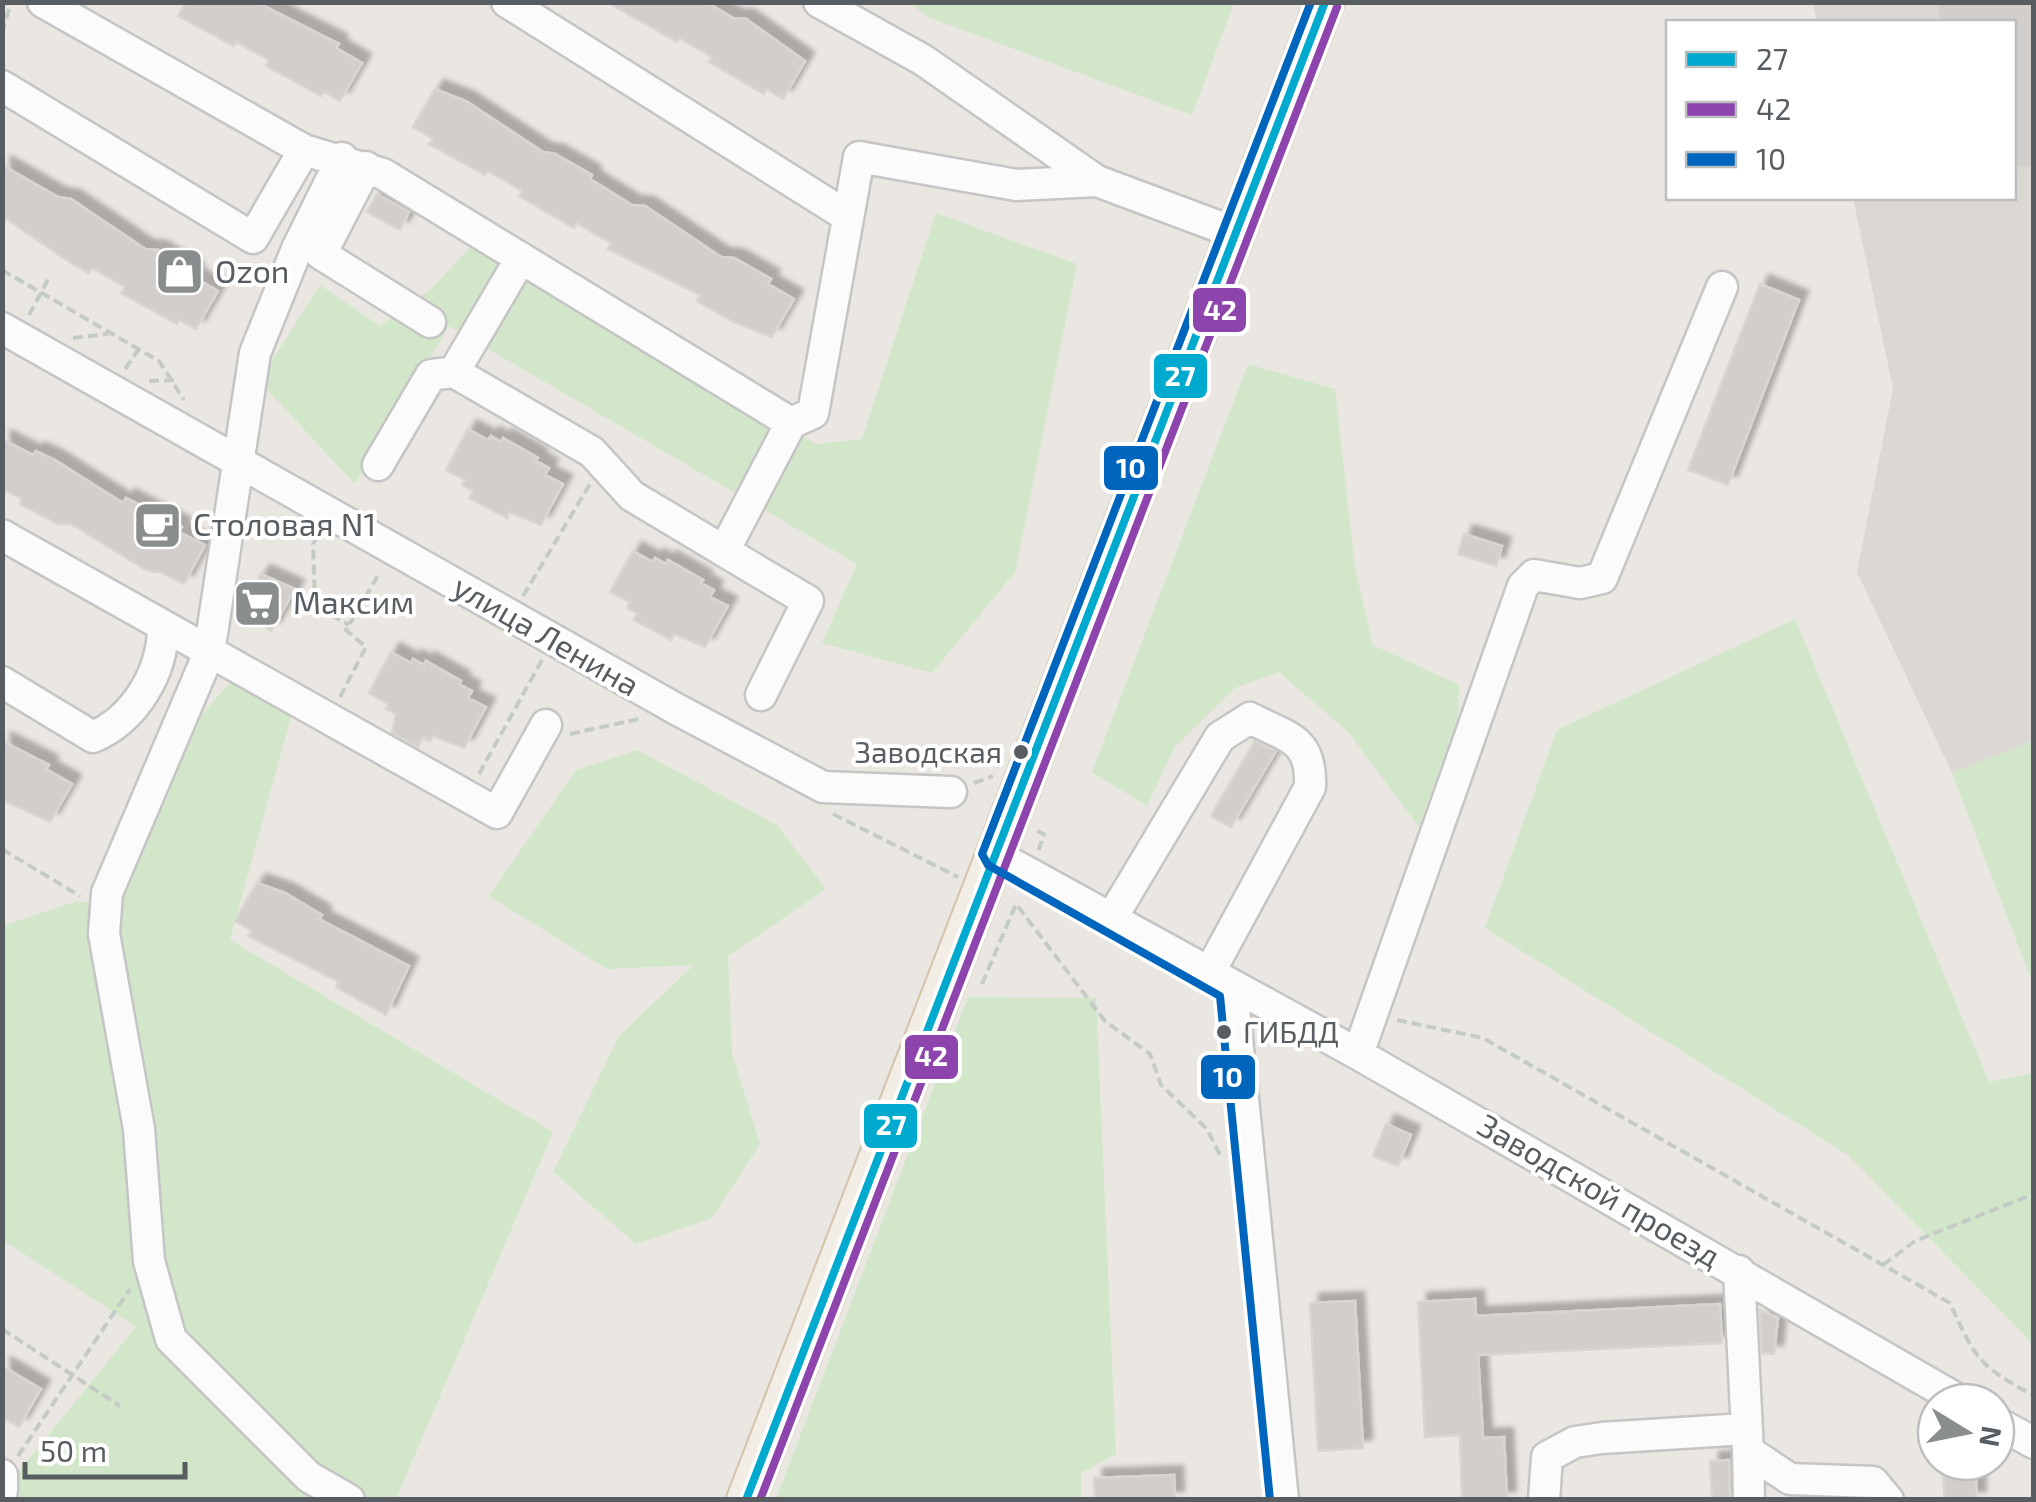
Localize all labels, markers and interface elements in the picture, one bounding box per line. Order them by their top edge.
legend [1666,20,2016,200]
text: 27 [1756,40,1788,76]
text: 42 [1756,90,1791,126]
text: 10 [1756,140,1786,176]
shop icon: Ozon [154,246,206,298]
place label: Ozon [215,251,289,289]
line badge: 42 [1191,286,1248,334]
text: 42 [1203,292,1237,326]
line badge: 27 [1152,352,1209,400]
text: 27 [1164,358,1196,392]
line badge: 10 [1102,444,1160,492]
text: 10 [1116,450,1146,484]
cafe icon: Столовая N1 [132,499,184,551]
place label: Столовая N1 [193,504,376,542]
street label: улица Ленина [447,566,647,704]
supermarket icon: Максим [232,577,284,629]
place label: Максим [293,582,414,620]
place label: Заводская [854,733,1002,769]
marker: Заводская [1011,742,1031,762]
place label: ГИБДД [1243,1013,1339,1049]
marker: ГИБДД [1214,1022,1234,1042]
line badge: 42 [903,1033,960,1081]
text: 42 [914,1038,948,1072]
line badge: 10 [1199,1053,1257,1101]
text: 10 [1213,1059,1243,1093]
line badge: 27 [862,1102,919,1150]
street label: Заводской проезд [1472,1104,1728,1274]
text: 27 [875,1107,907,1141]
north arrow [1916,1382,2016,1482]
scale bar [25,1417,185,1479]
text: N [1973,1424,2010,1449]
text: 50 m [40,1432,107,1468]

